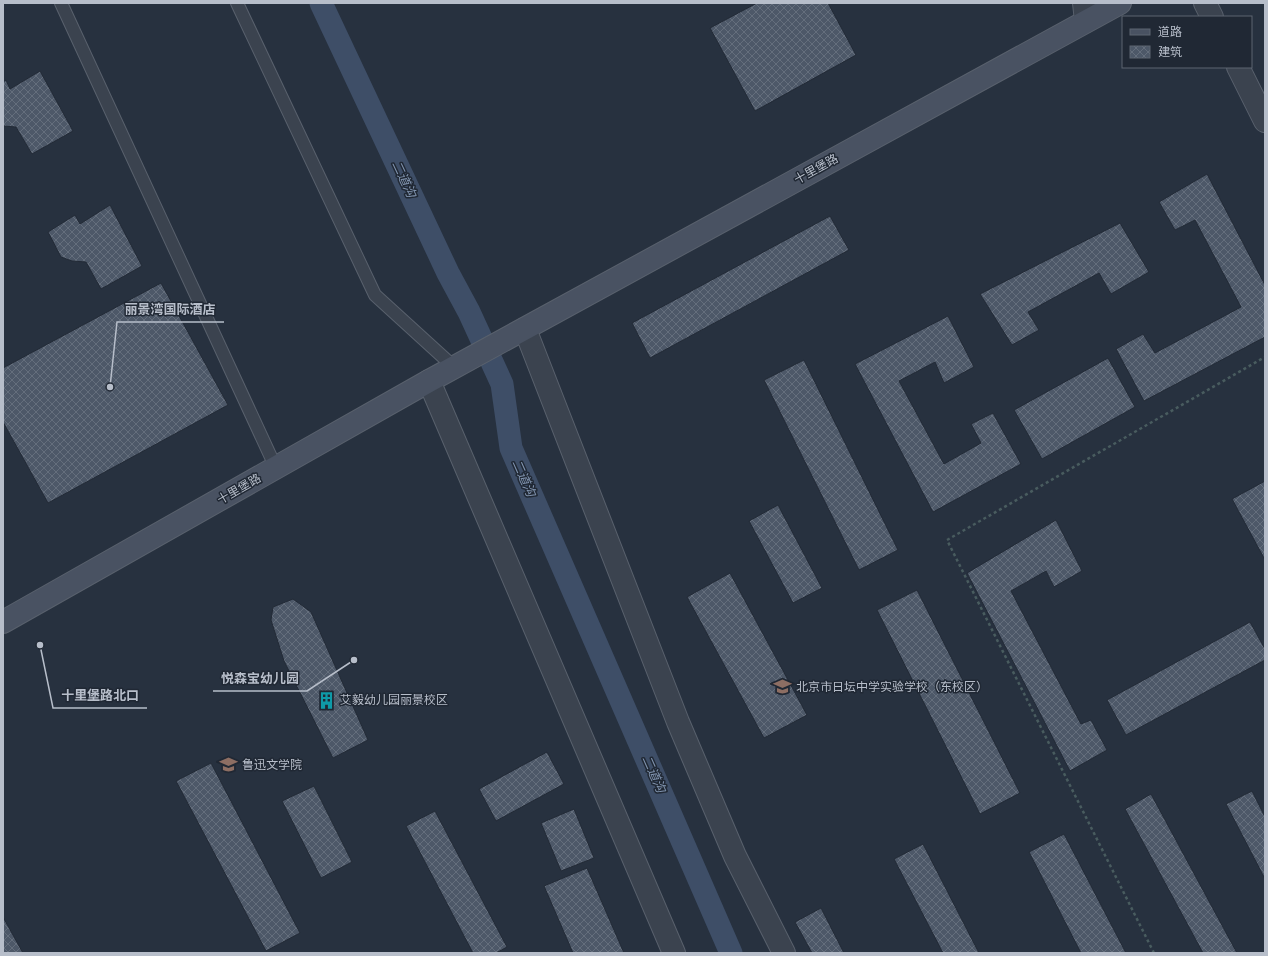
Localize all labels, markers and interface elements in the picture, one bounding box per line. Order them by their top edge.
legend [1122,16,1252,68]
text: 道路 [1158,25,1182,39]
text: 建筑 [1158,45,1182,59]
street label: 十里堡路 [792,151,840,187]
water label: 二道沟 [389,158,420,202]
callout: 丽景湾国际酒店 [117,297,224,322]
text: 丽景湾国际酒店 [124,302,216,317]
water label: 二道沟 [509,457,540,501]
street label: 十里堡路 [215,471,263,507]
callout: 悦森宝幼儿园 [213,666,307,691]
text: 悦森宝幼儿园 [221,671,299,686]
school or university icon: 北京市日坛中学实验学校（东校区） [773,677,793,697]
place label: 北京市日坛中学实验学校（东校区） [796,680,988,694]
callout: 十里堡路北口 [53,683,147,708]
text: 十里堡路北口 [61,688,139,703]
building icon: 艾毅幼儿园丽景校区 [317,690,337,710]
place label: 艾毅幼儿园丽景校区 [340,693,448,707]
water label: 二道沟 [639,753,670,797]
school or university icon: 鲁迅文学院 [219,755,239,775]
place label: 鲁迅文学院 [242,758,302,772]

